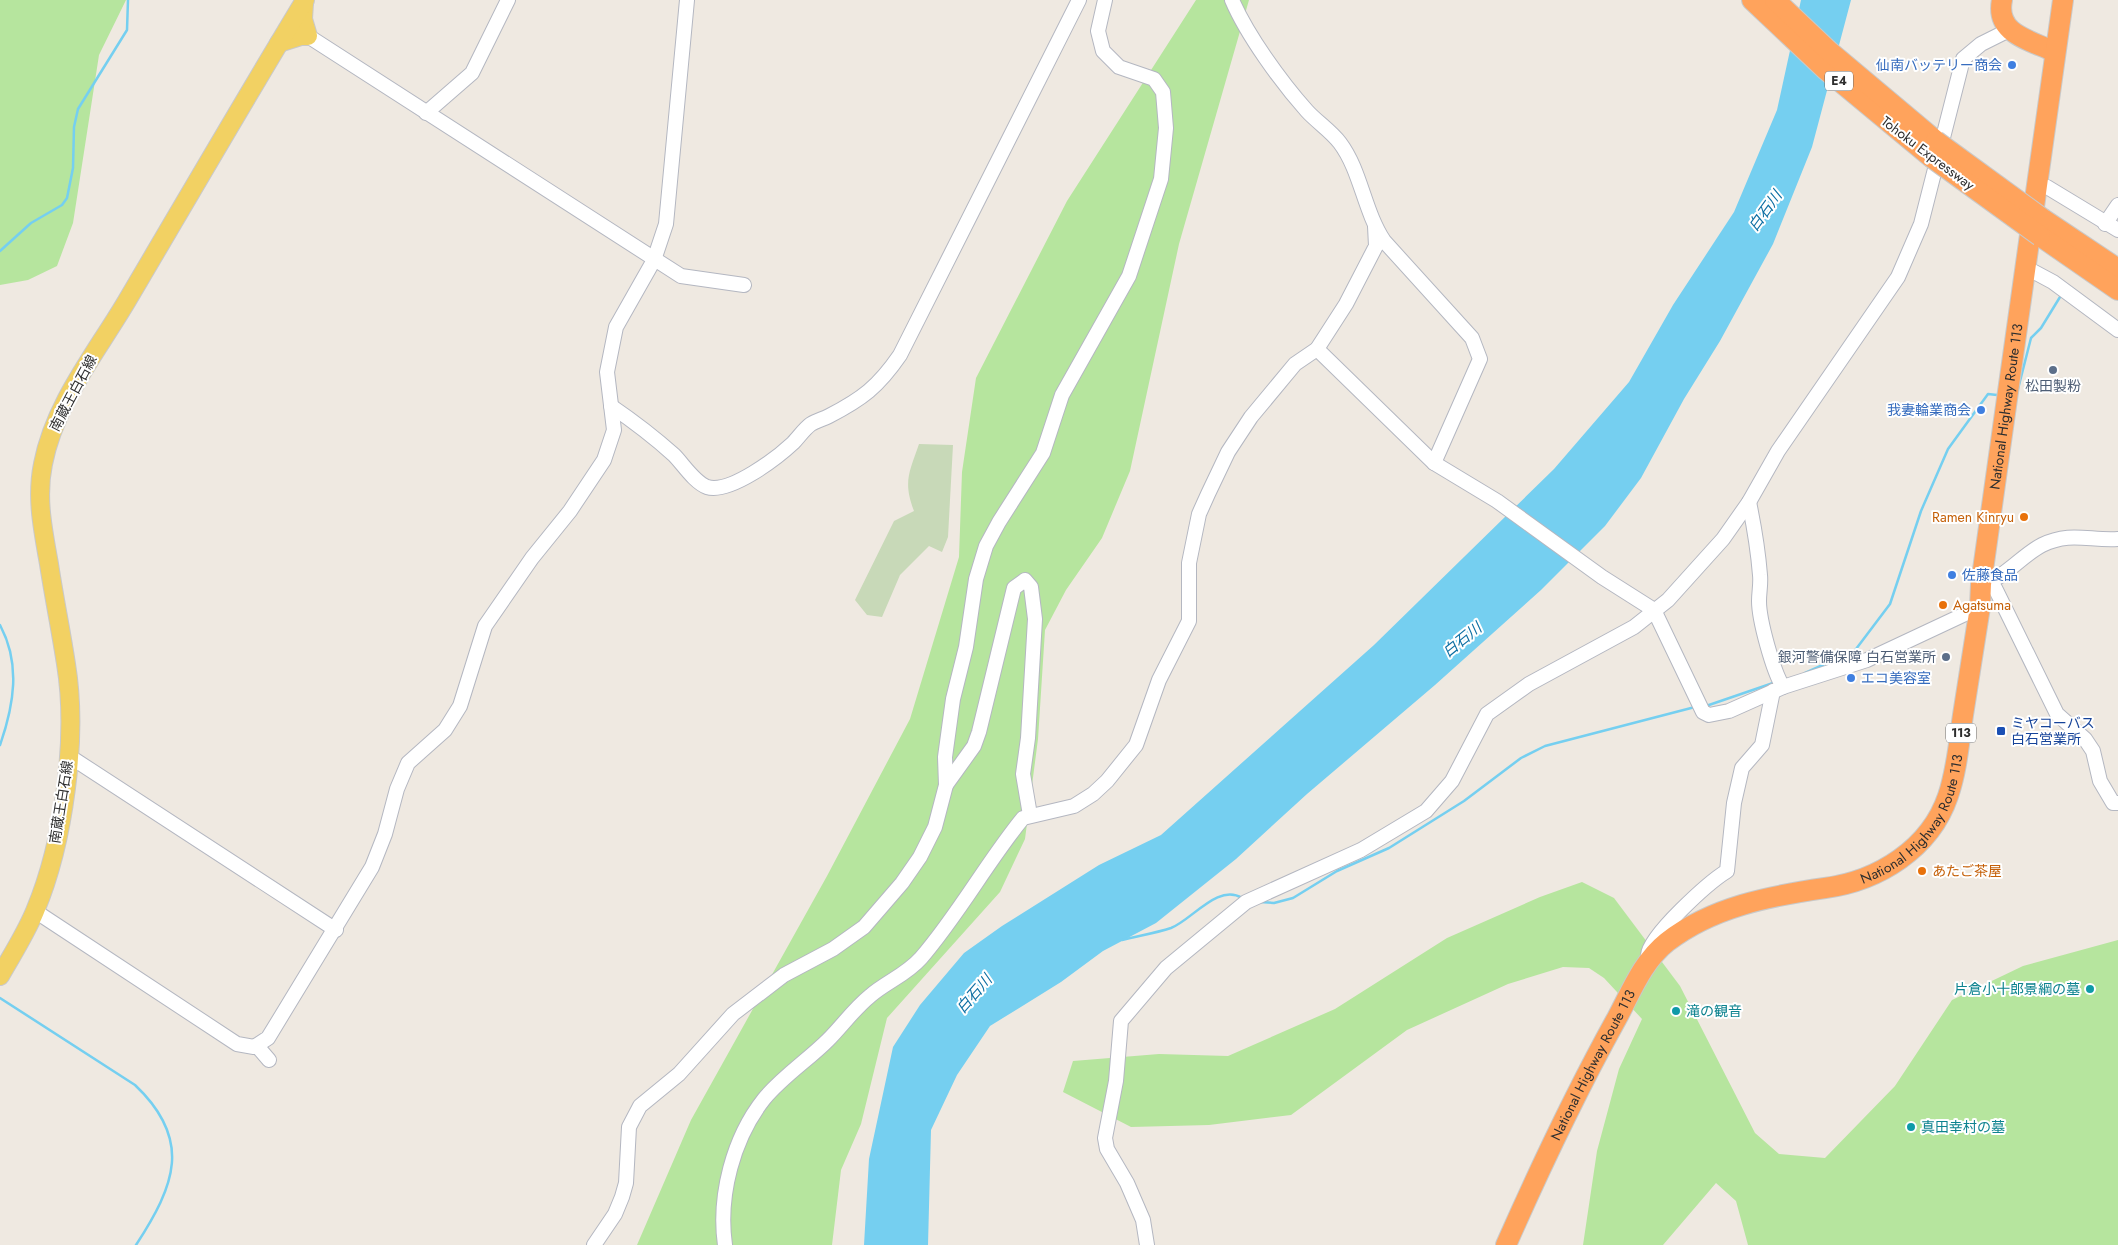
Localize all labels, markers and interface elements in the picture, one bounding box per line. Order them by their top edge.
place label: 仙南バッテリー商会 [1876,55,2002,75]
marker: 仙南バッテリー商会 [2006,59,2018,71]
road number: E4 [1825,72,1853,90]
street label: Tohoku Expressway [1877,111,1980,195]
water label: 白石川 [1743,185,1788,236]
street label: National Highway Route 113 [1984,322,2027,491]
street label: 南蔵王白石線 [44,351,102,435]
marker: 松田製粉 [2047,364,2059,376]
place label: 松田製粉 [2025,376,2081,396]
place label: 我妻輪業商会 [1887,400,1971,420]
marker: 我妻輪業商会 [1975,404,1987,416]
place label: Ramen Kinryu [1932,507,2014,527]
marker: Ramen Kinryu [2018,511,2030,523]
place label: 佐藤食品 [1962,565,2018,585]
marker: 佐藤食品 [1946,569,1958,581]
place label: Agatsuma [1953,595,2011,615]
marker: Agatsuma [1937,599,1949,611]
water label: 白石川 [1438,616,1488,663]
place label: 銀河警備保障 白石営業所 [1778,647,1936,667]
marker: 銀河警備保障 白石営業所 [1940,651,1952,663]
place label: エコ美容室 [1861,668,1931,688]
marker: エコ美容室 [1845,672,1857,684]
place label: ミヤコーバス 白石営業所 [2011,713,2095,749]
road number: 113 [1946,724,1976,742]
marker: ミヤコーバス 白石営業所 [1995,725,2007,737]
street label: National Highway Route 113 [1857,753,1968,889]
street label: 南蔵王白石線 [45,759,77,845]
place label: あたご茶屋 [1932,861,2002,881]
marker: あたご茶屋 [1916,865,1928,877]
water label: 白石川 [951,968,998,1018]
place label: 片倉小十郎景綱の墓 [1954,979,2080,999]
marker: 片倉小十郎景綱の墓 [2084,983,2096,995]
street label: National Highway Route 113 [1546,986,1640,1144]
place label: 滝の観音 [1686,1001,1742,1021]
marker: 滝の観音 [1670,1005,1682,1017]
place label: 真田幸村の墓 [1921,1117,2005,1137]
marker: 真田幸村の墓 [1905,1121,1917,1133]

